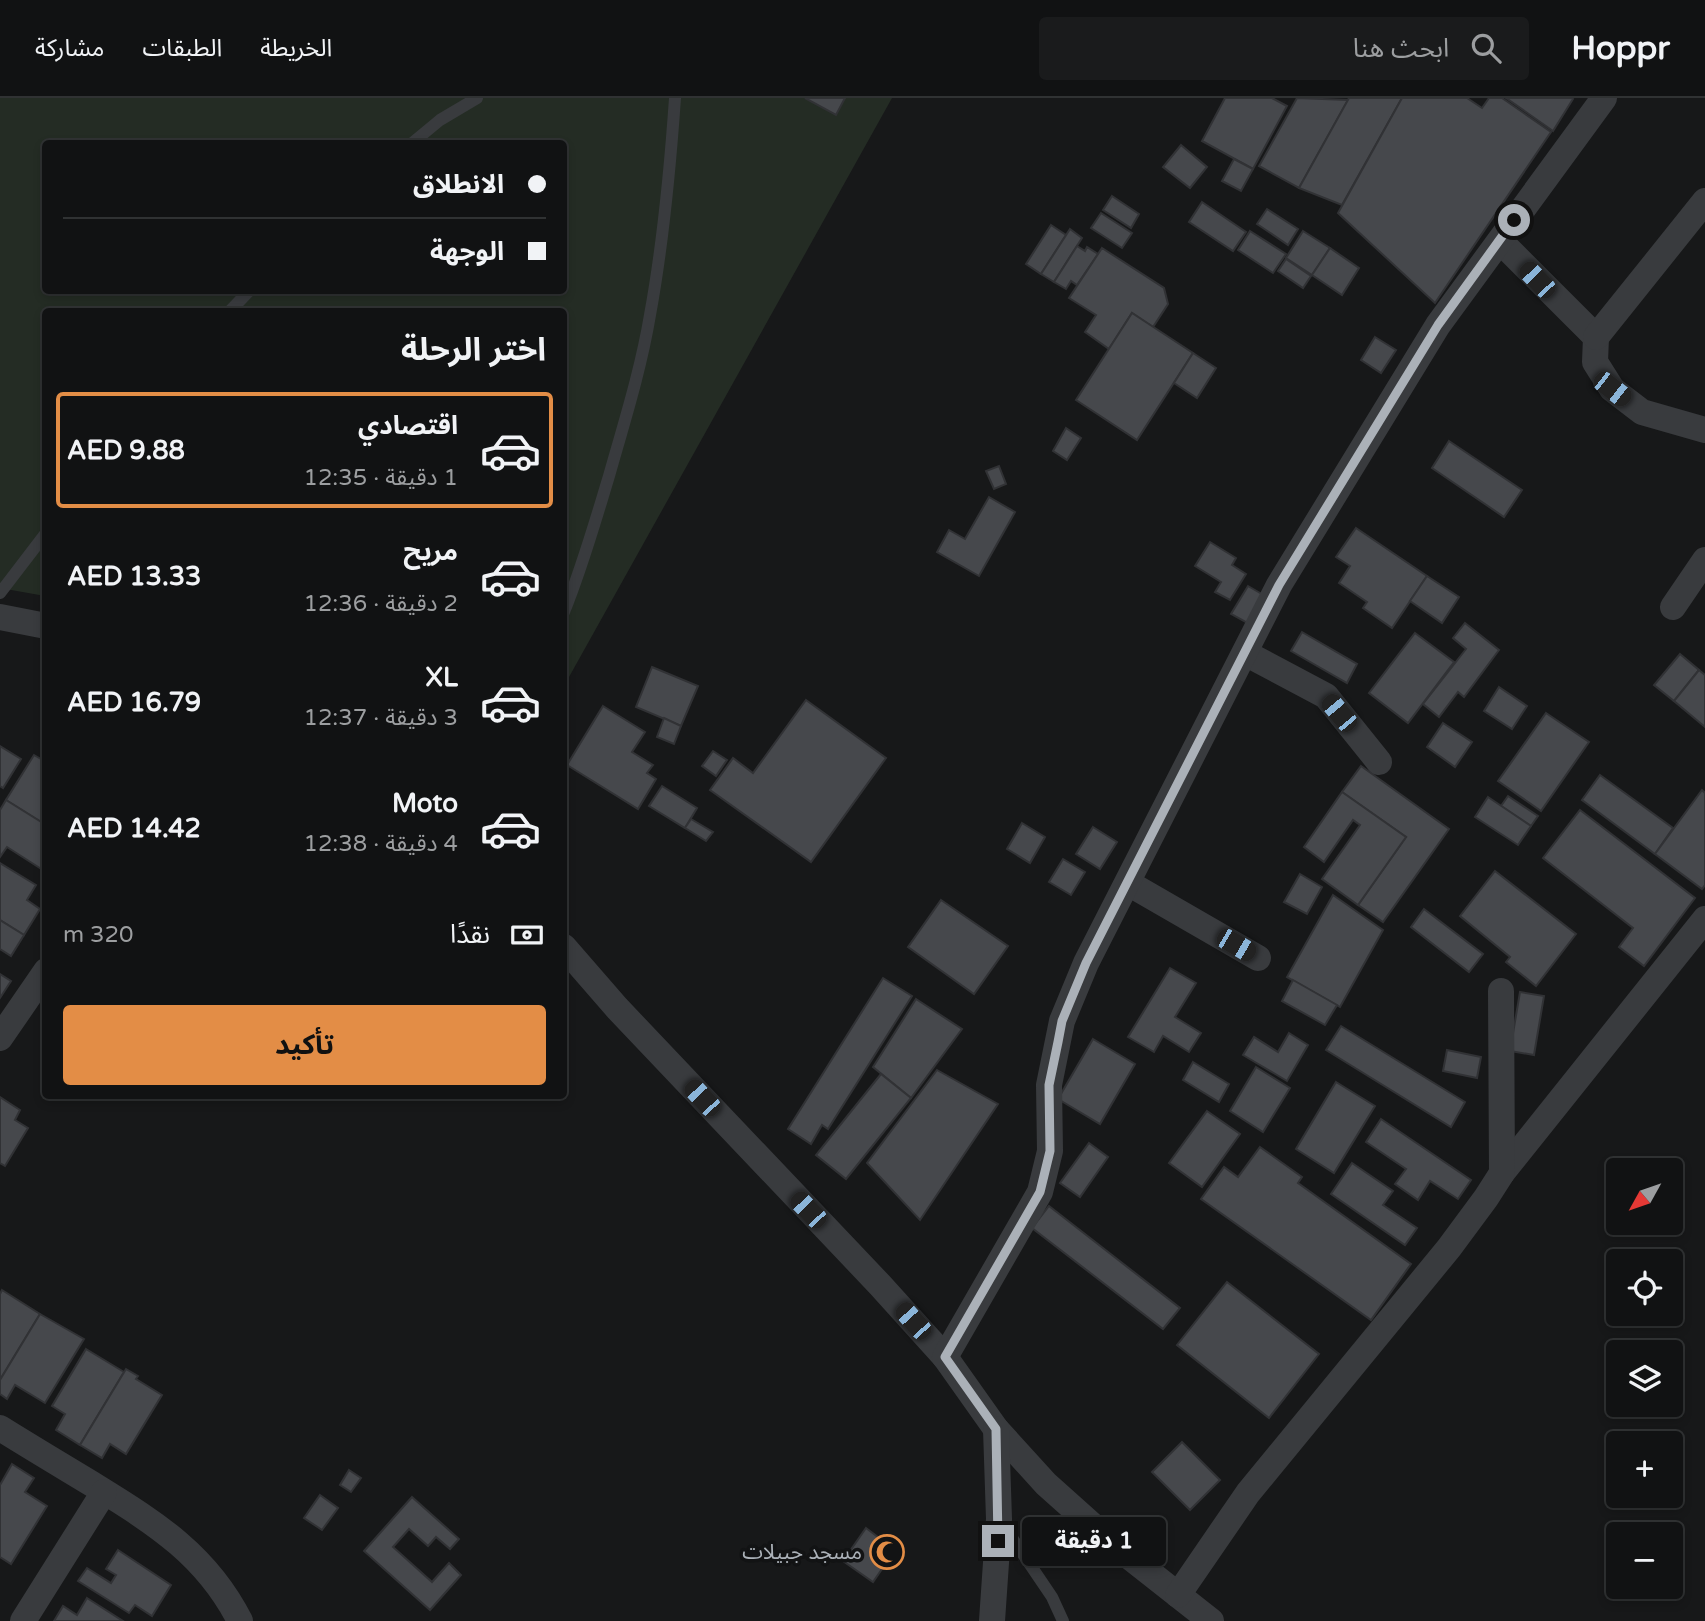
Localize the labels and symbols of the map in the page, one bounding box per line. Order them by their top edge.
route start [1498,204,1530,236]
car [1515,258,1560,302]
car [1589,368,1636,410]
car [1318,690,1361,736]
car [1213,925,1260,965]
car [680,1075,725,1121]
north arrow [1606,1158,1684,1236]
car [786,1188,831,1232]
car [892,1298,935,1344]
callout: 1 دقيقة [1023,1516,1166,1566]
route end [982,1525,1014,1557]
mosque icon: مسجد جبيلات [868,1533,906,1571]
place label: مسجد جبيلات [742,1540,862,1565]

